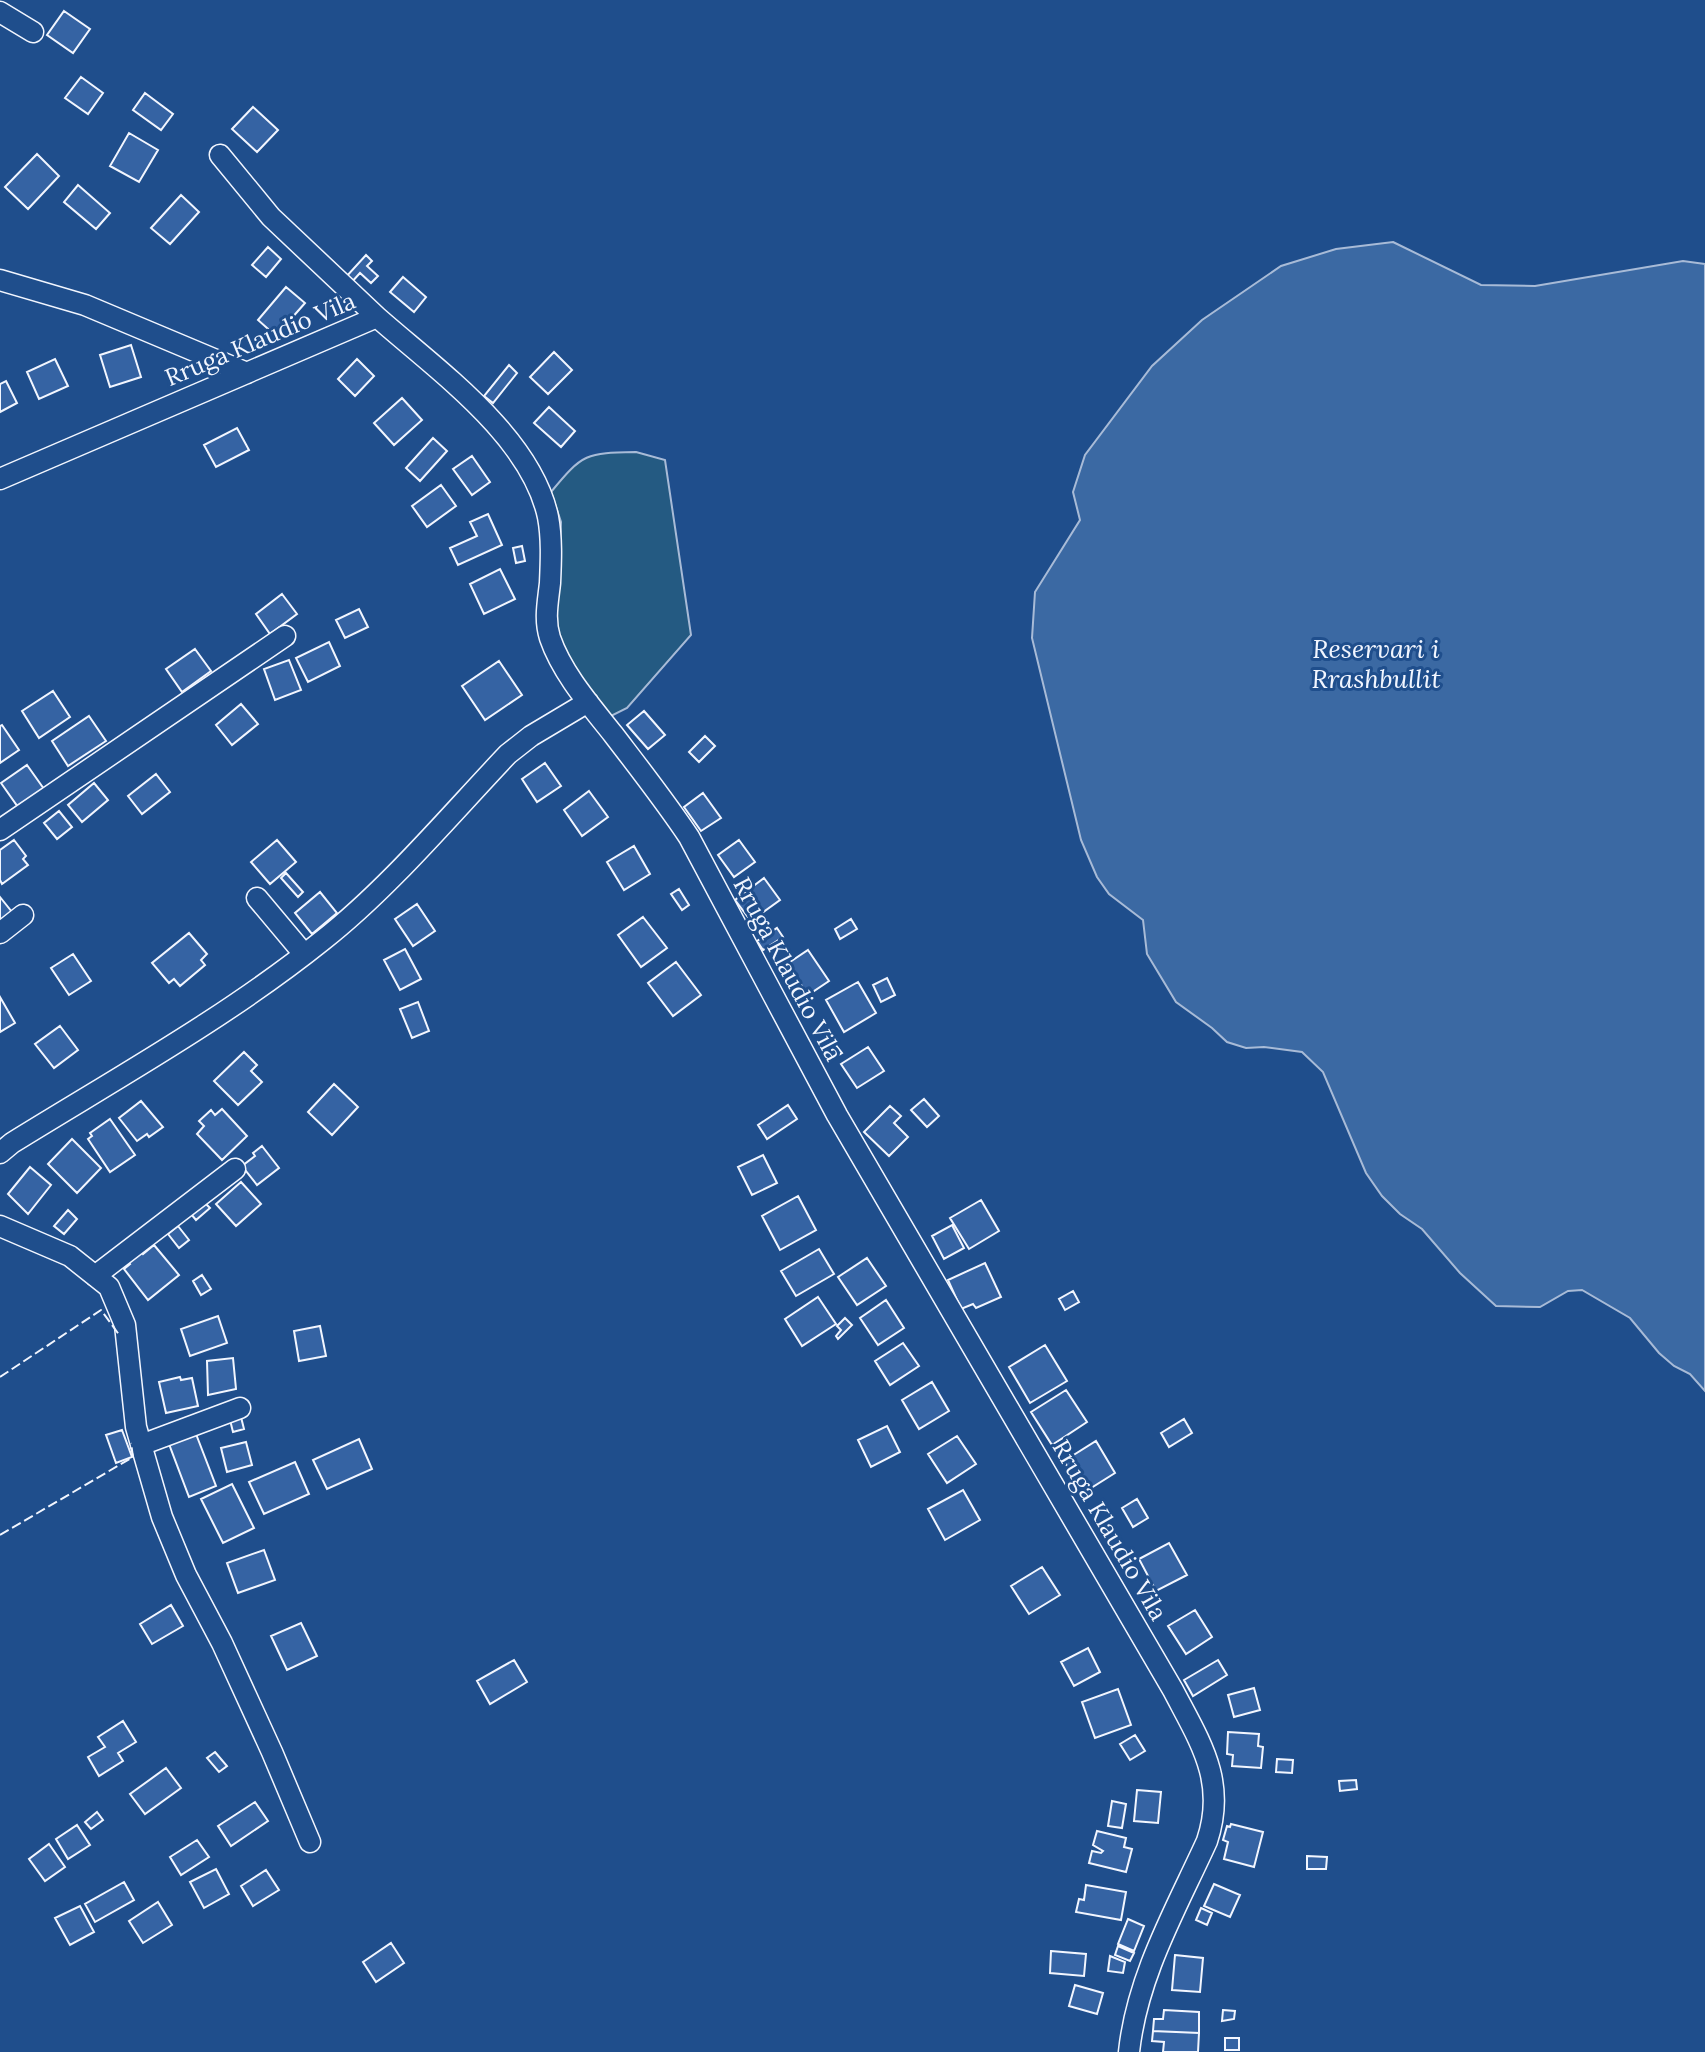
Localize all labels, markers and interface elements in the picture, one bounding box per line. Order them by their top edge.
street label: Rruga Klaudio Vila [160,285,360,393]
water label: Reservari i Rrashbullit [1311,632,1441,695]
street label: Rruga Klaudio Vila [727,872,849,1066]
street label: Rruga Klaudio Vila [1046,1434,1174,1626]

